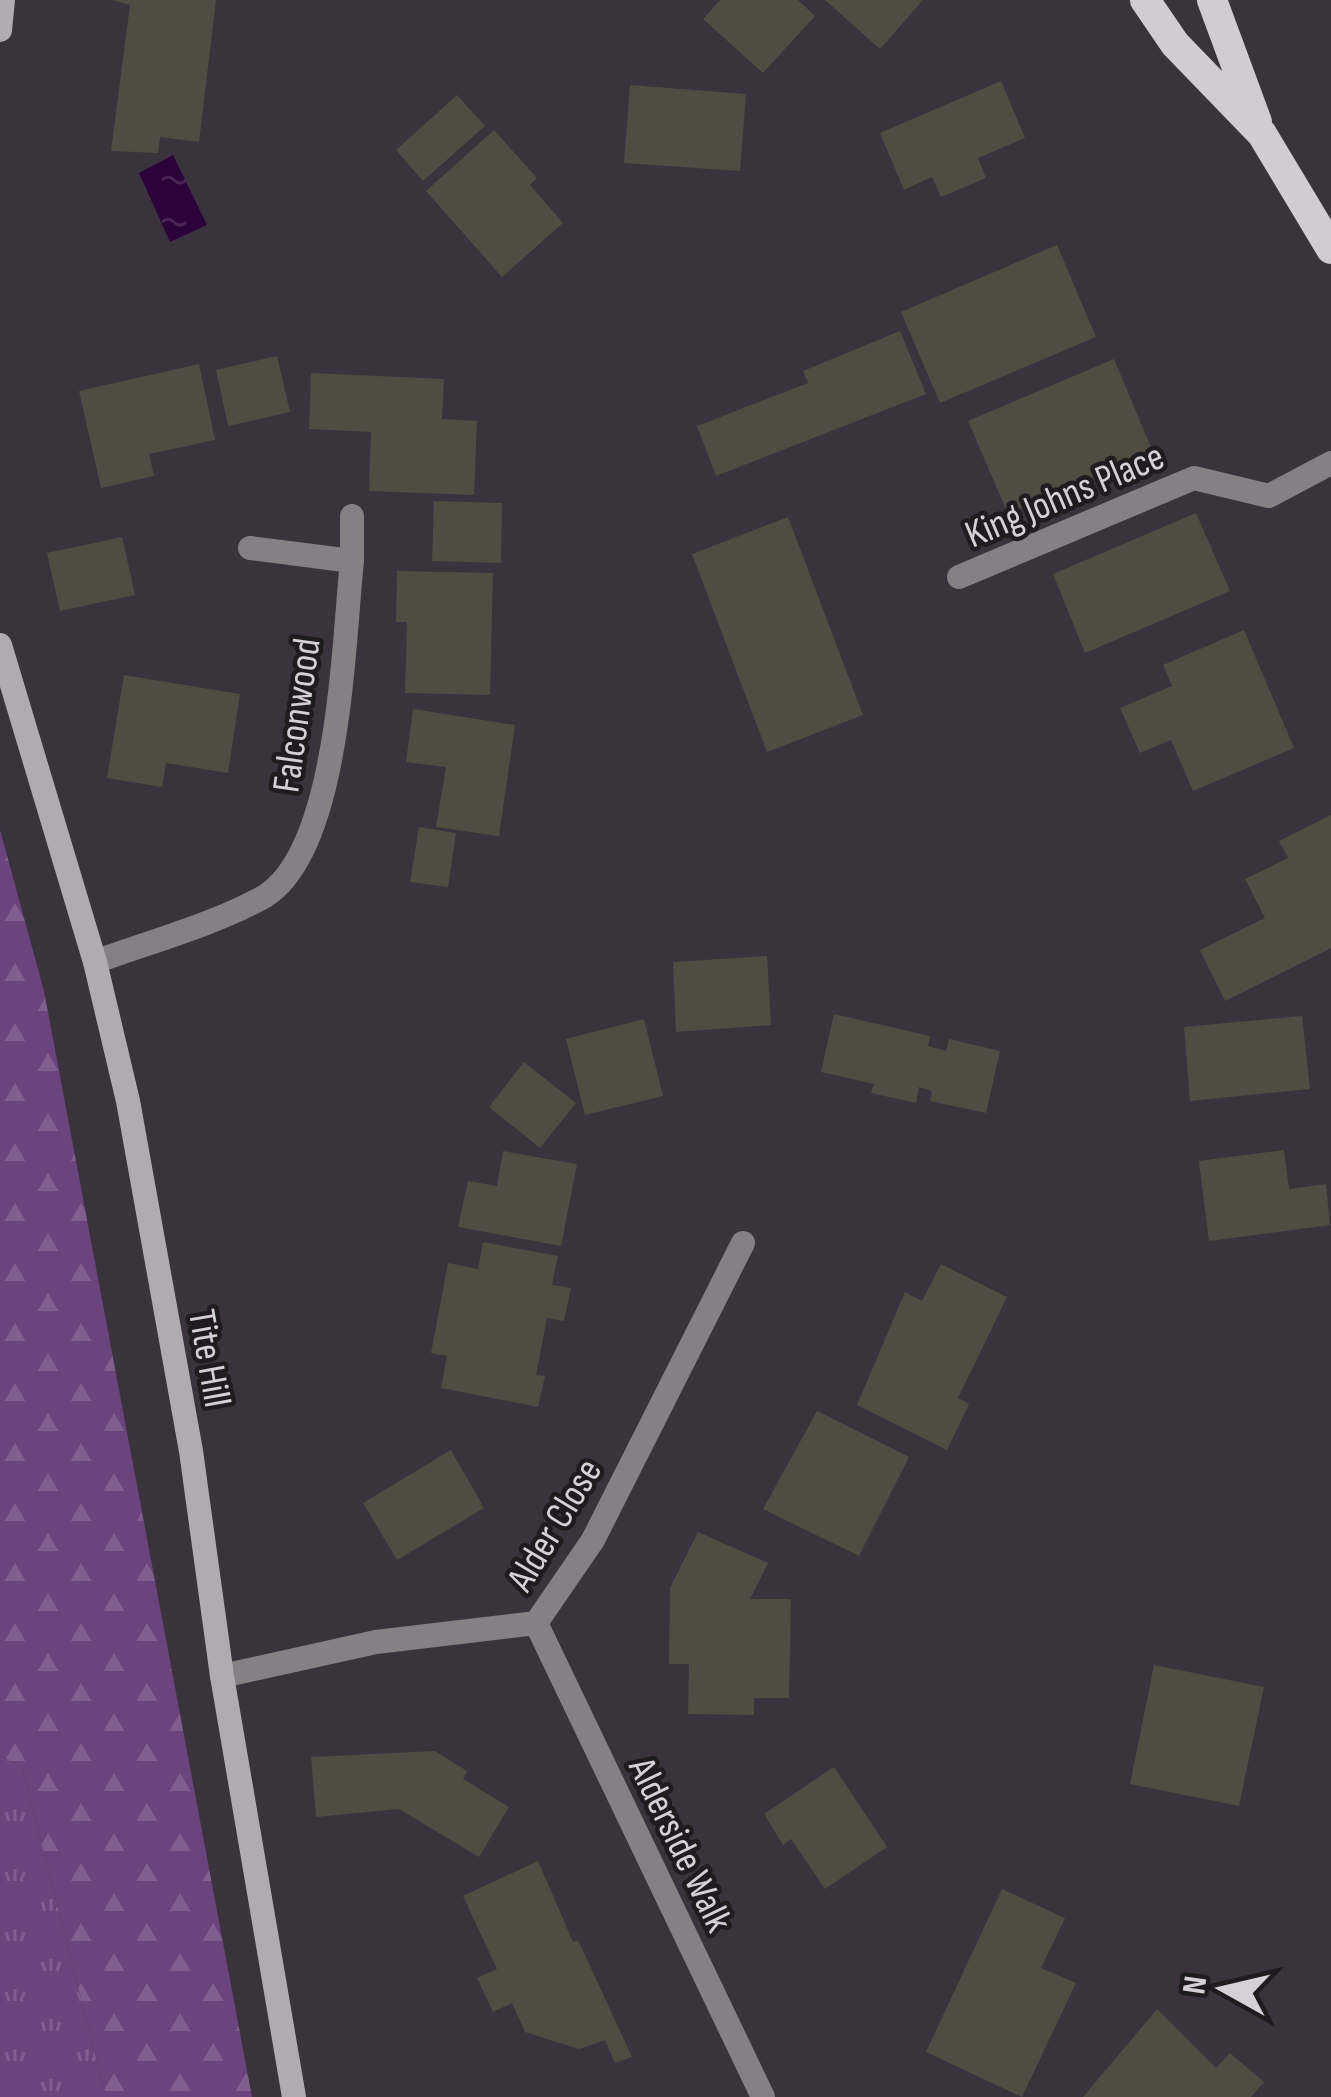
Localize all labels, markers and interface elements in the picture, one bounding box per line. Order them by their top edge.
street label: King Johns Place [959,433,1171,559]
street label: Falconwood [263,635,332,795]
street label: Tite Hill [177,1306,240,1411]
street label: Alder Close [497,1451,613,1601]
street label: Alderside Walk [617,1749,742,1940]
north arrow [1163,1929,1283,2049]
text: N [1174,1974,1216,1997]

